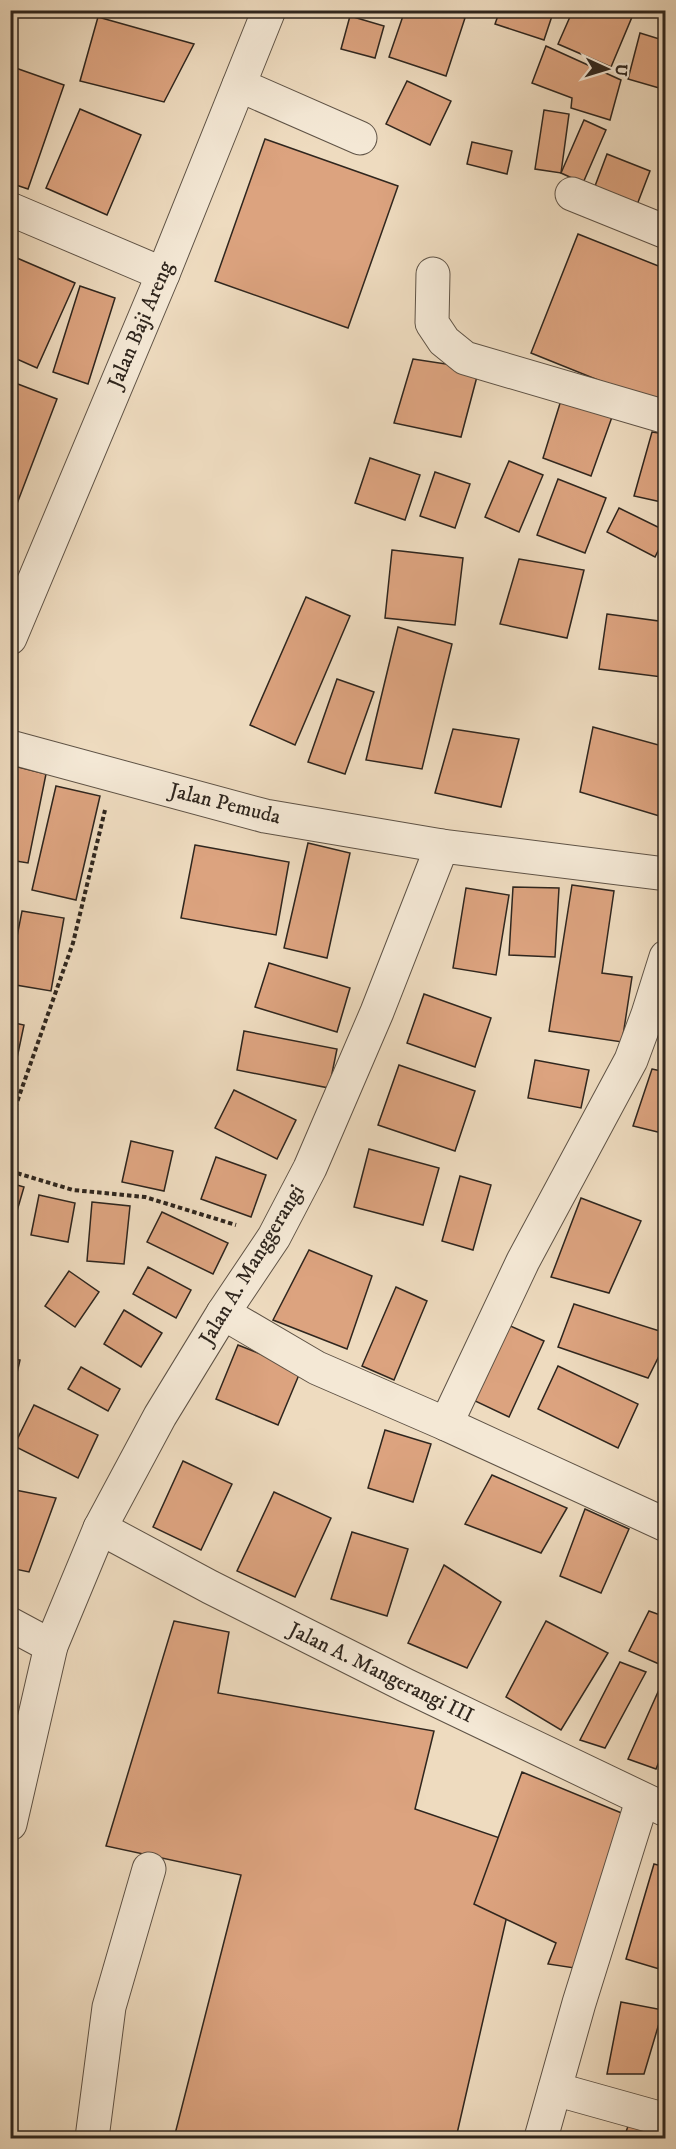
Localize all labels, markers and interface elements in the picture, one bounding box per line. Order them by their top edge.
north arrow [577,39,637,99]
text: U [611,63,631,77]
street label: Jalan Baji Areng [102,257,180,394]
street label: Jalan Pemuda [165,777,283,830]
street label: Jalan A. Manggerangi [193,1180,310,1352]
street label: Jalan A. Mangerangi III [282,1616,478,1729]

